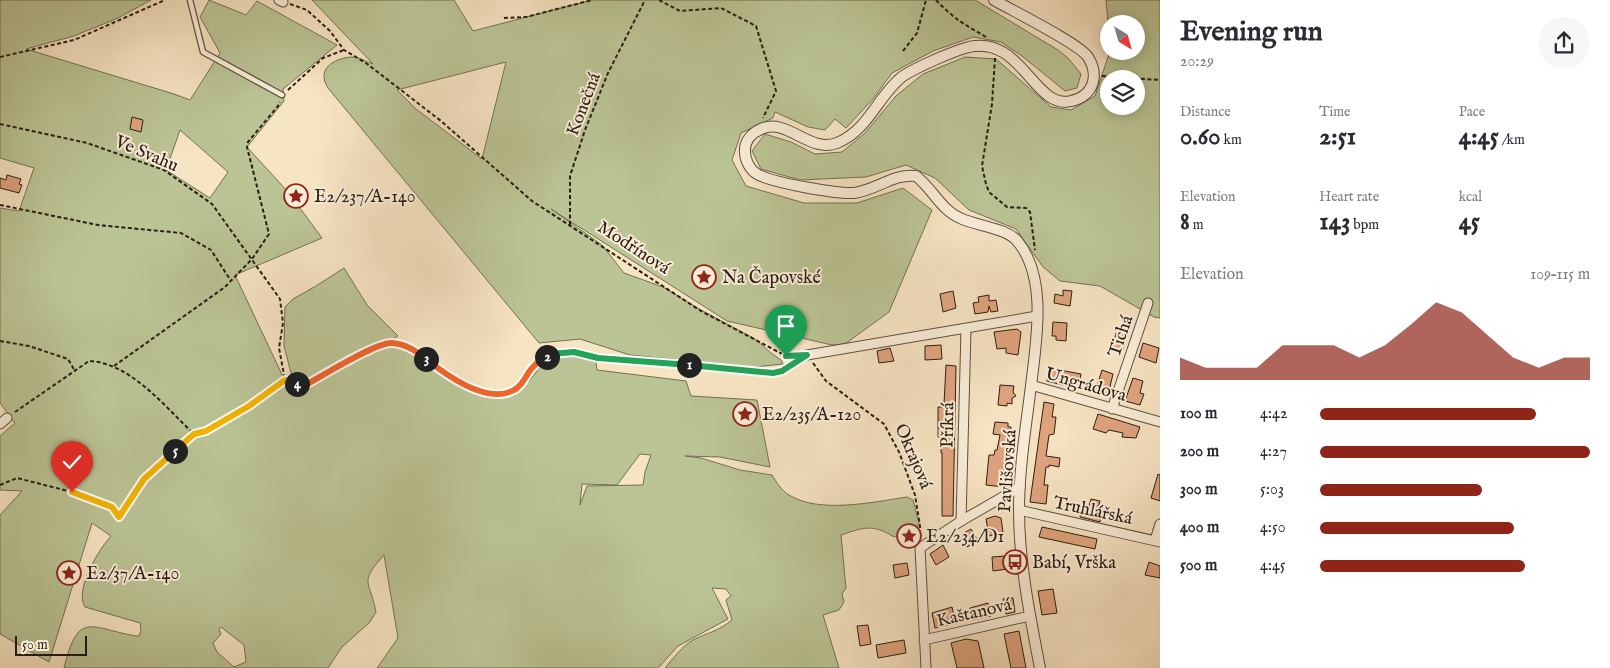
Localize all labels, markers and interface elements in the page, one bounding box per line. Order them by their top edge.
north arrow [1100,15,1145,60]
map controls [1100,15,1145,115]
text: Evening run [1180,15,1323,50]
button: share [1538,17,1590,69]
text: 20:29 [1180,52,1214,72]
street label: Konečná [562,70,607,139]
button: layers [1100,70,1145,115]
text: Distance [1180,103,1231,121]
text: Time [1319,103,1350,121]
text: Pace [1459,103,1485,121]
text: 0.60 [1180,121,1220,153]
text: 2:51 [1319,121,1356,153]
text: 4:45 [1459,121,1499,153]
street label: Ve Svahu [110,130,182,178]
text: km [1220,131,1242,149]
text: /km [1499,131,1525,149]
place icon: E2/237/A-140 [283,183,309,209]
place label: E2/237/A-140 [314,186,416,209]
text: Elevation [1180,188,1236,206]
text: Heart rate [1319,188,1379,206]
text: kcal [1459,188,1482,206]
text: 8 [1180,206,1190,238]
text: 143 [1319,206,1350,238]
text: 45 [1459,206,1480,238]
street label: Modřínová [592,216,674,280]
text: m [1190,216,1204,234]
text: bpm [1350,216,1379,234]
place icon: Na Čapovské [691,264,717,290]
place label: Na Čapovské [722,265,821,290]
text: Elevation [1180,265,1243,285]
text: 109–115 m [1530,265,1590,285]
pin [765,305,807,356]
icon: arrive [772,312,800,340]
street label: Tichá [1104,312,1139,361]
pin: 2 [534,344,560,370]
pin: 3 [414,346,438,372]
text: 2 [544,348,551,366]
text: 3 [424,350,429,368]
pin: 1 [676,352,702,378]
text: 1 [687,356,692,374]
street label: Ungrádova [1042,363,1129,408]
pin: 4 [284,372,310,396]
text: 4 [294,375,301,393]
place icon: E2/235/A-120 [732,401,758,427]
street label: Příkrá [937,402,960,448]
place label: E2/235/A-120 [762,404,861,427]
text: 100 m [1180,404,1217,424]
text: 4:42 [1260,404,1287,424]
street label: Okrajová [889,421,937,493]
street label: Pavlišovská [994,429,1023,513]
pin: 5 [162,438,188,464]
pin [51,441,93,492]
text: 5 [173,442,178,460]
text: 200 m [1180,442,1219,462]
text: 4:27 [1260,442,1287,462]
icon: check [58,448,86,476]
text: 300 m [1180,480,1218,500]
text: 5:03 [1260,480,1284,500]
street label: Truhlářská [1051,492,1135,531]
text: 400 m [1180,518,1219,538]
text: 4:50 [1260,518,1286,538]
place icon: E2/234/D1 [896,523,922,549]
place label: E2/234/D1 [926,526,1004,549]
bus stop icon: Babí, Vrška [1002,549,1028,575]
place label: Babí, Vrška [1032,552,1116,575]
text: 500 m [1180,556,1217,576]
text: 4:45 [1260,556,1286,576]
place icon: E2/37/A-140 [56,560,82,586]
place label: E2/37/A-140 [86,563,179,586]
street label: Kaštanová [935,594,1014,633]
scale bar [15,633,88,656]
text: 50 m [22,636,48,654]

